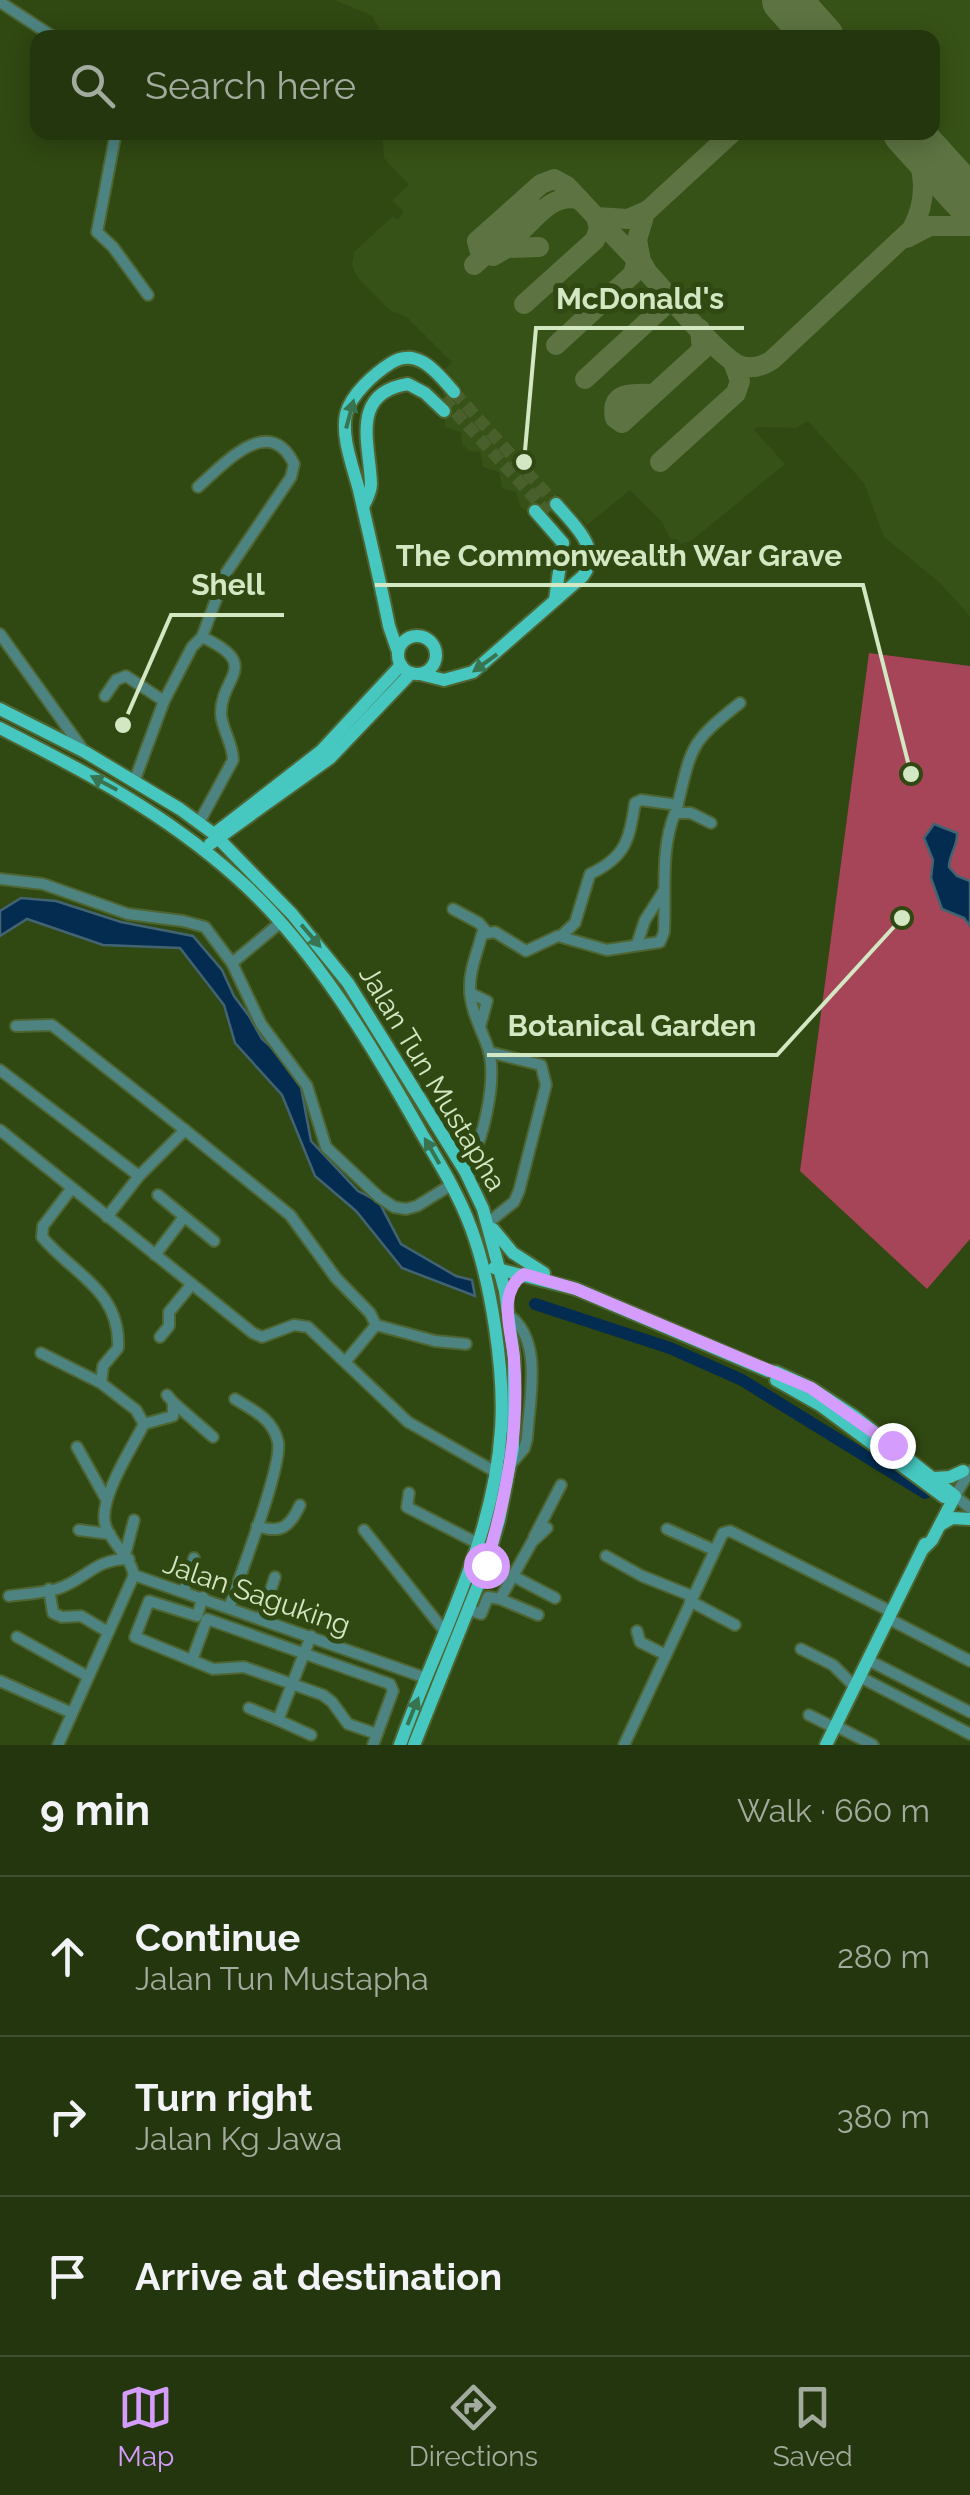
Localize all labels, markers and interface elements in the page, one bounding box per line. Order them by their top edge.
search box [30,30,940,140]
icon: search [65,58,120,113]
text: Search here [145,63,356,108]
callout: McDonald's [536,268,744,328]
text: McDonald's [556,281,724,316]
one-way arrow [343,398,359,429]
callout: The Commonwealth War Grave [375,525,863,585]
text: The Commonwealth War Grave [396,538,842,573]
callout: Shell [171,555,284,615]
text: Shell [191,567,265,602]
one-way arrow [472,653,498,672]
one-way arrow [90,775,119,792]
one-way arrow [300,923,322,948]
street label: Jalan Tun Mustapha [352,960,513,1197]
callout: Botanical Garden [487,995,777,1055]
text: Botanical Garden [508,1008,756,1043]
one-way arrow [424,1137,441,1165]
route end [870,1423,916,1469]
route start [464,1543,510,1589]
street label: Jalan Saguking [159,1547,355,1642]
one-way arrow [405,1696,421,1726]
text: 9 min [40,1786,150,1835]
text: Walk · 660 m [737,1792,930,1829]
text: Continue [135,1915,300,1960]
icon: ahead [40,1929,95,1984]
text: 280 m [837,1938,930,1975]
text: Jalan Tun Mustapha [135,1960,429,1997]
text: Turn right [135,2075,312,2120]
icon: right [40,2089,95,2144]
text: 380 m [837,2098,930,2135]
text: Jalan Kg Jawa [135,2120,342,2157]
icon: arrive [40,2249,95,2304]
text: Arrive at destination [135,2254,502,2299]
tab: Map [117,2380,174,2473]
tab: Directions [409,2380,538,2473]
tab: Saved [773,2380,853,2473]

